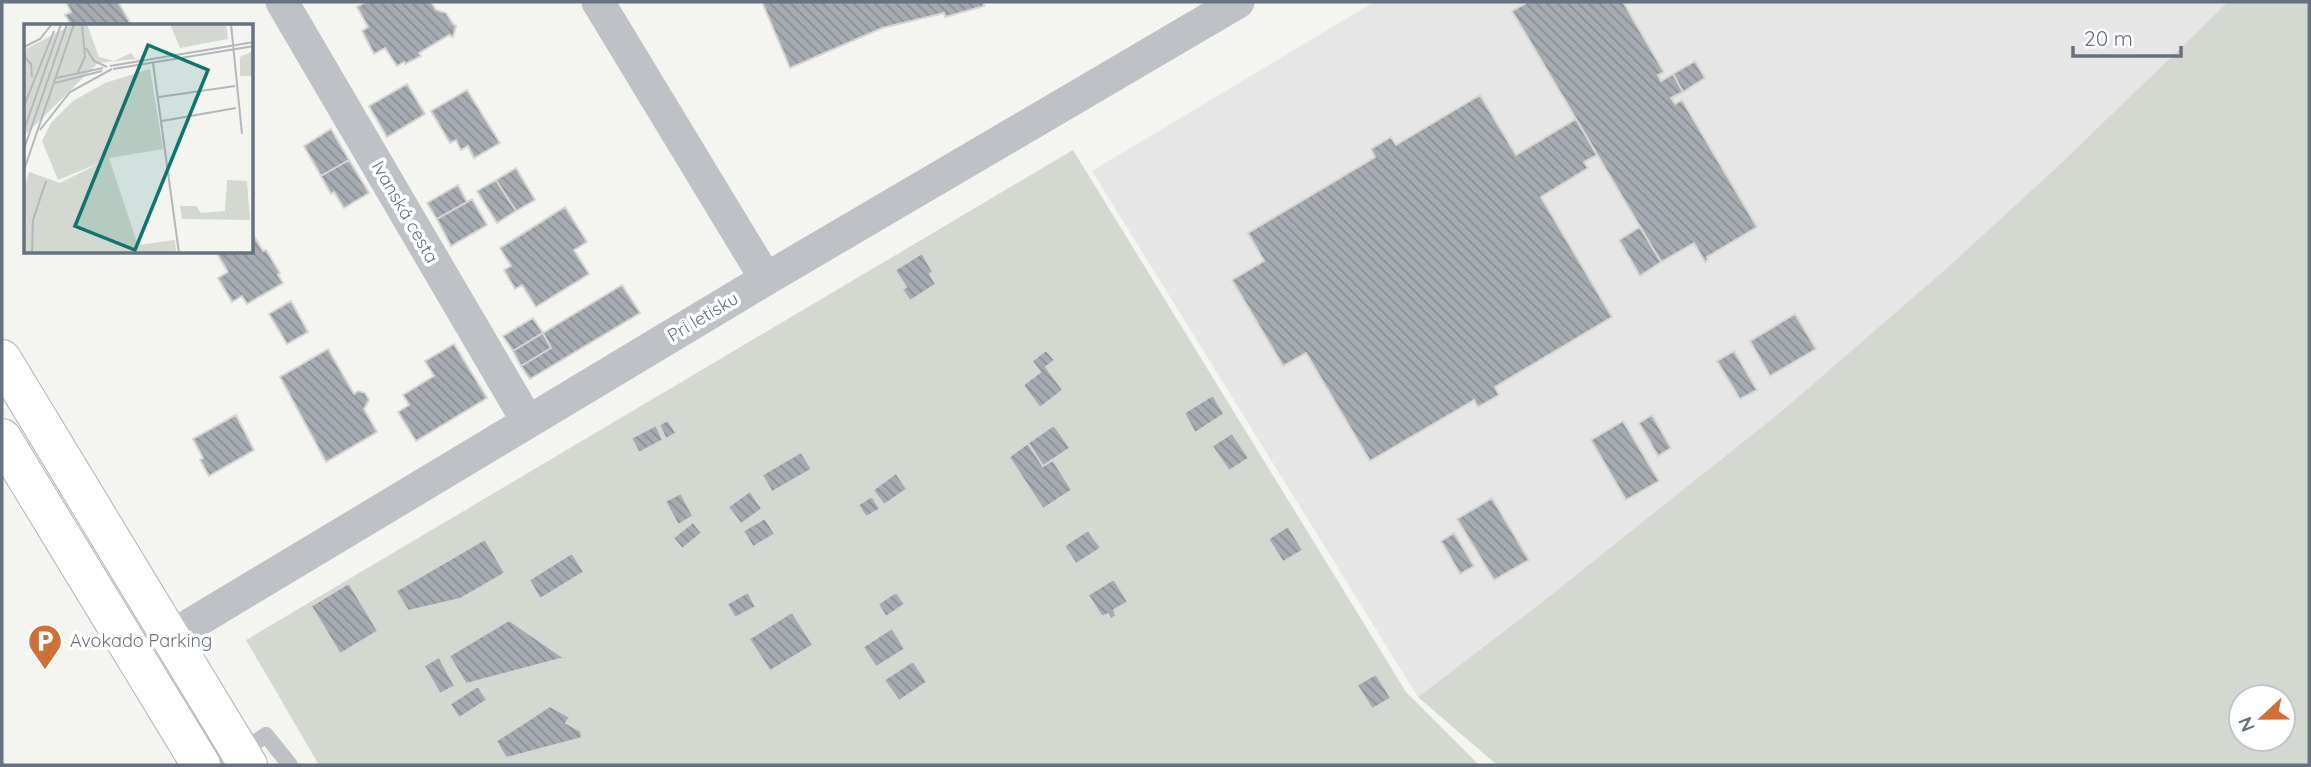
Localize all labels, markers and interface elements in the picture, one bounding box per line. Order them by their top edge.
scale bar [2073,14,2182,58]
inset map [24,24,254,254]
text: 20 m [2084,25,2133,51]
street label: Ivanská cesta [367,157,444,267]
street label: Pri letisku [663,286,742,347]
parking icon: Avokado Parking [26,622,64,671]
place label: Avokado Parking [70,629,212,652]
north arrow [2227,683,2297,753]
text: N [2232,713,2260,735]

